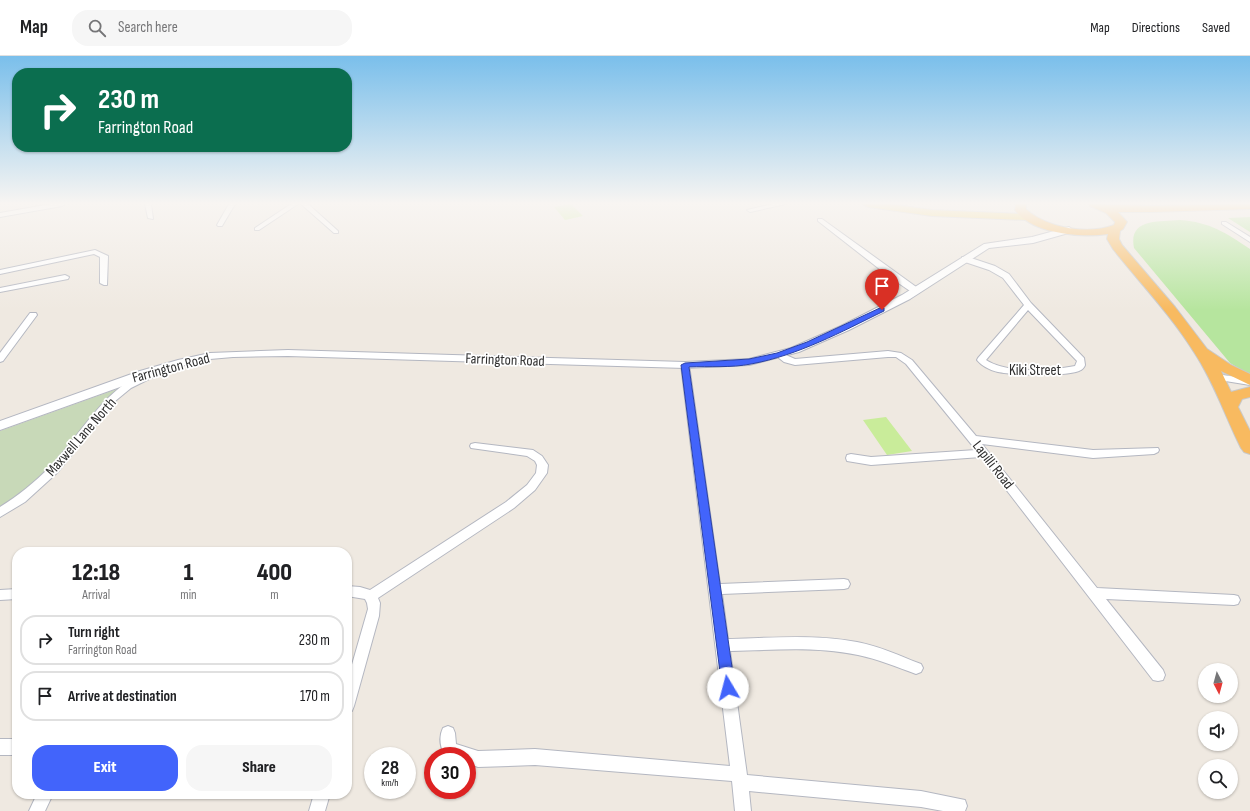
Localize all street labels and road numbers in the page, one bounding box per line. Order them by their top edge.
street label: Farrington Road [130,349,212,387]
street label: Farrington Road [465,349,545,371]
street label: Kiki Street [1009,361,1062,380]
street label: Maxwell Lane North [42,394,120,480]
street label: Lapilli Road [968,437,1018,493]

